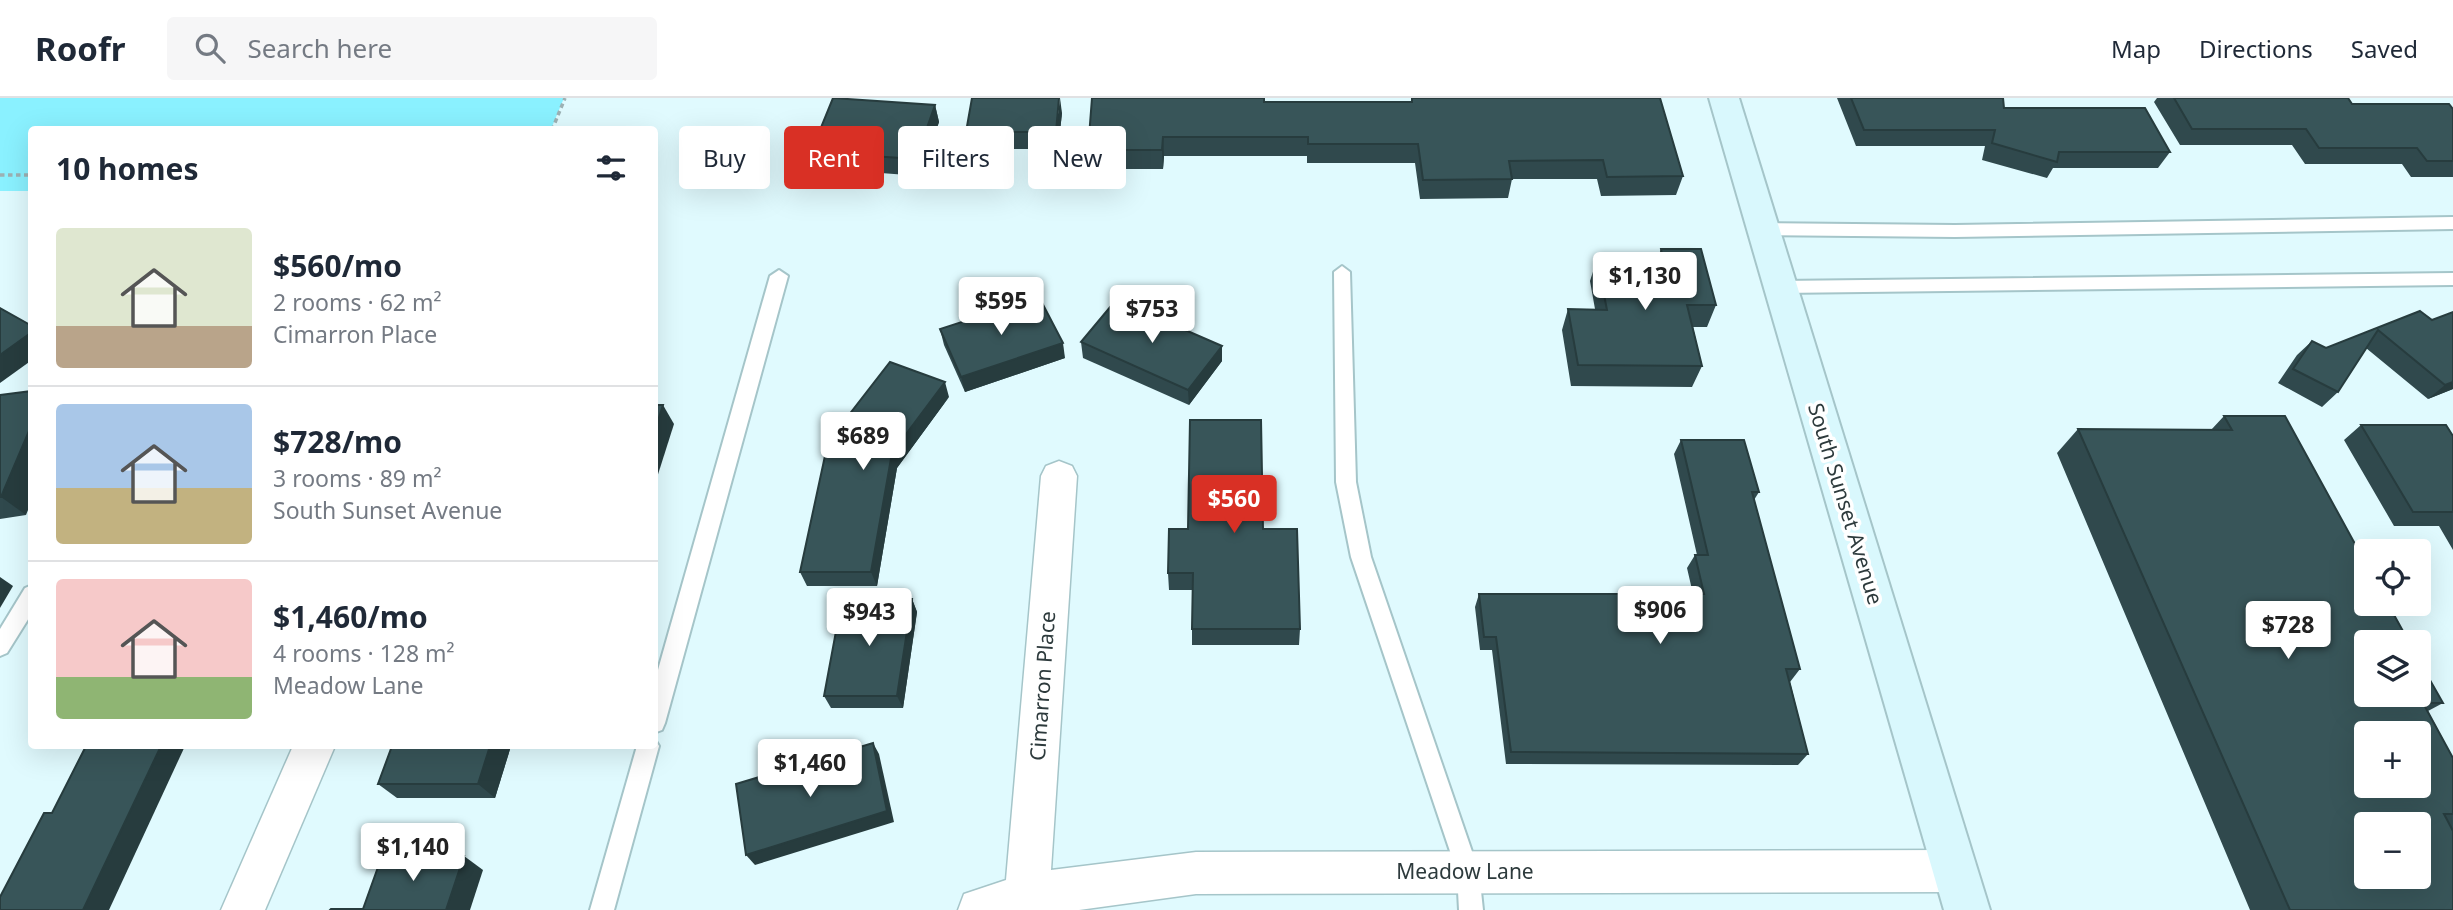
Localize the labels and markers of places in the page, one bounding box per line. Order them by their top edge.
pin: $1,130 [1588,252,1702,312]
pin: $595 [960,278,1042,337]
pin: $753 [1111,286,1193,345]
pin: $689 [822,412,904,472]
pin: $560 [1193,476,1275,535]
pin: $906 [1619,587,1701,646]
pin: $943 [828,588,910,648]
pin: $728 [2247,602,2329,661]
pin: $1,460 [753,740,867,799]
pin: $1,140 [356,824,470,883]

